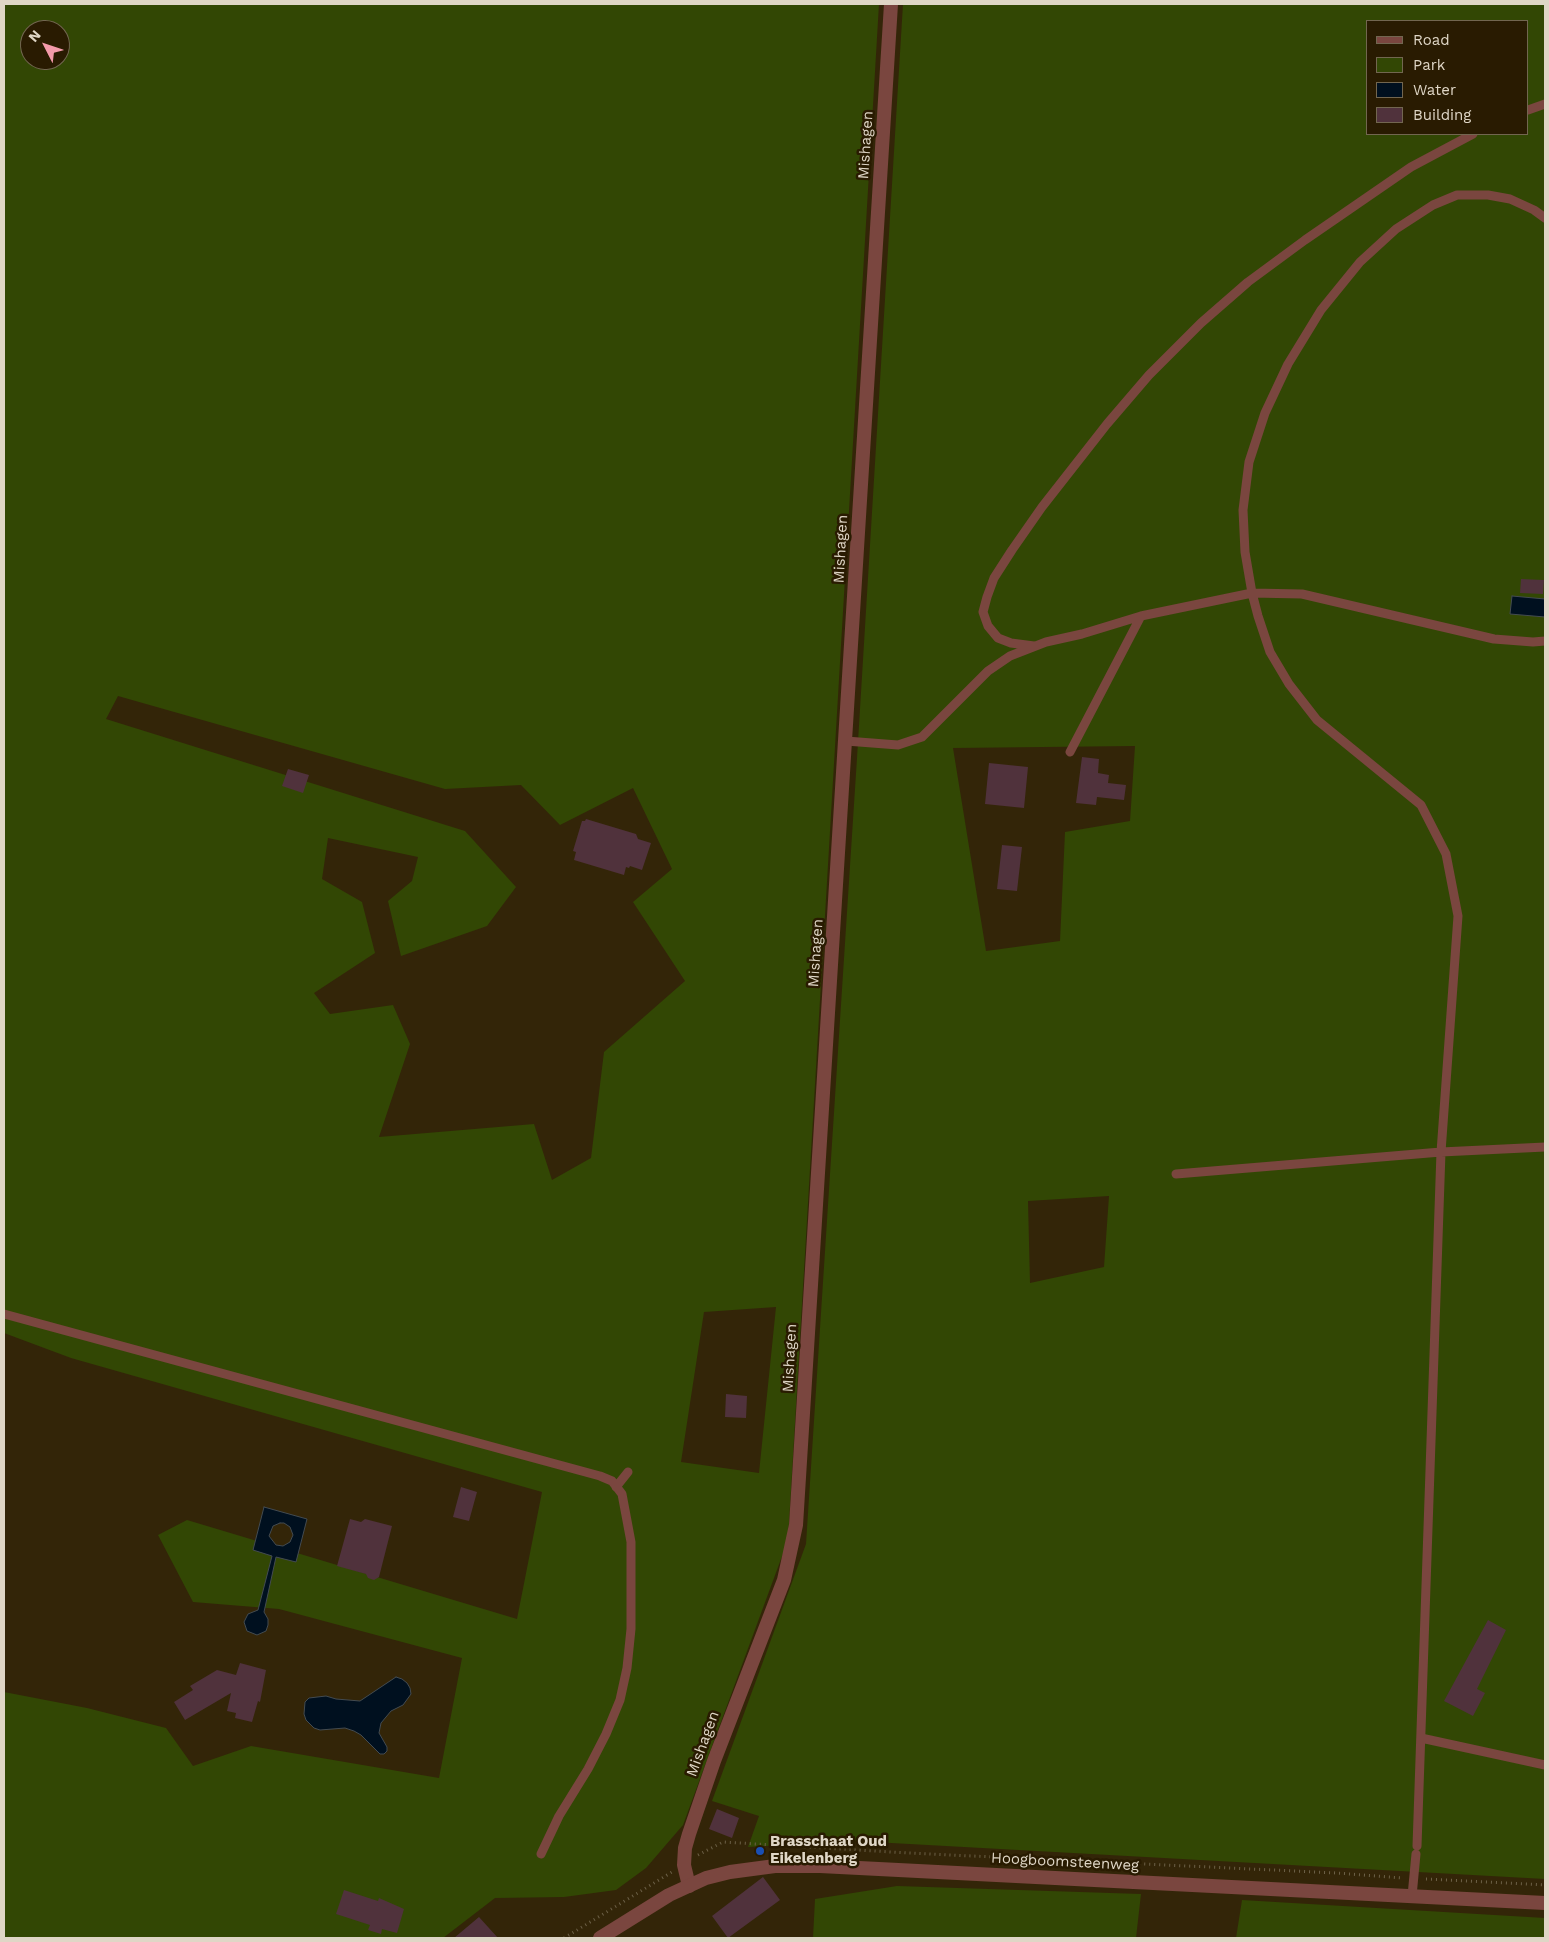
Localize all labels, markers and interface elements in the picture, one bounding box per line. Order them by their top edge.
north arrow [20,20,70,70]
legend [1366,20,1529,135]
text: N [25,27,44,45]
text: Road [1413,31,1450,49]
text: Park [1413,56,1445,74]
text: Water [1413,81,1456,99]
text: Building [1413,106,1471,124]
street label: Mishagen [855,110,877,180]
street label: Mishagen [830,514,852,584]
street label: Mishagen [805,918,827,988]
street label: Mishagen [779,1323,801,1393]
street label: Mishagen [683,1709,723,1779]
place label: Brasschaat Oud Eikelenberg [770,1833,887,1868]
marker: Brasschaat Oud Eikelenberg [754,1845,766,1857]
street label: Hoogboomsteenweg [991,1849,1139,1875]

